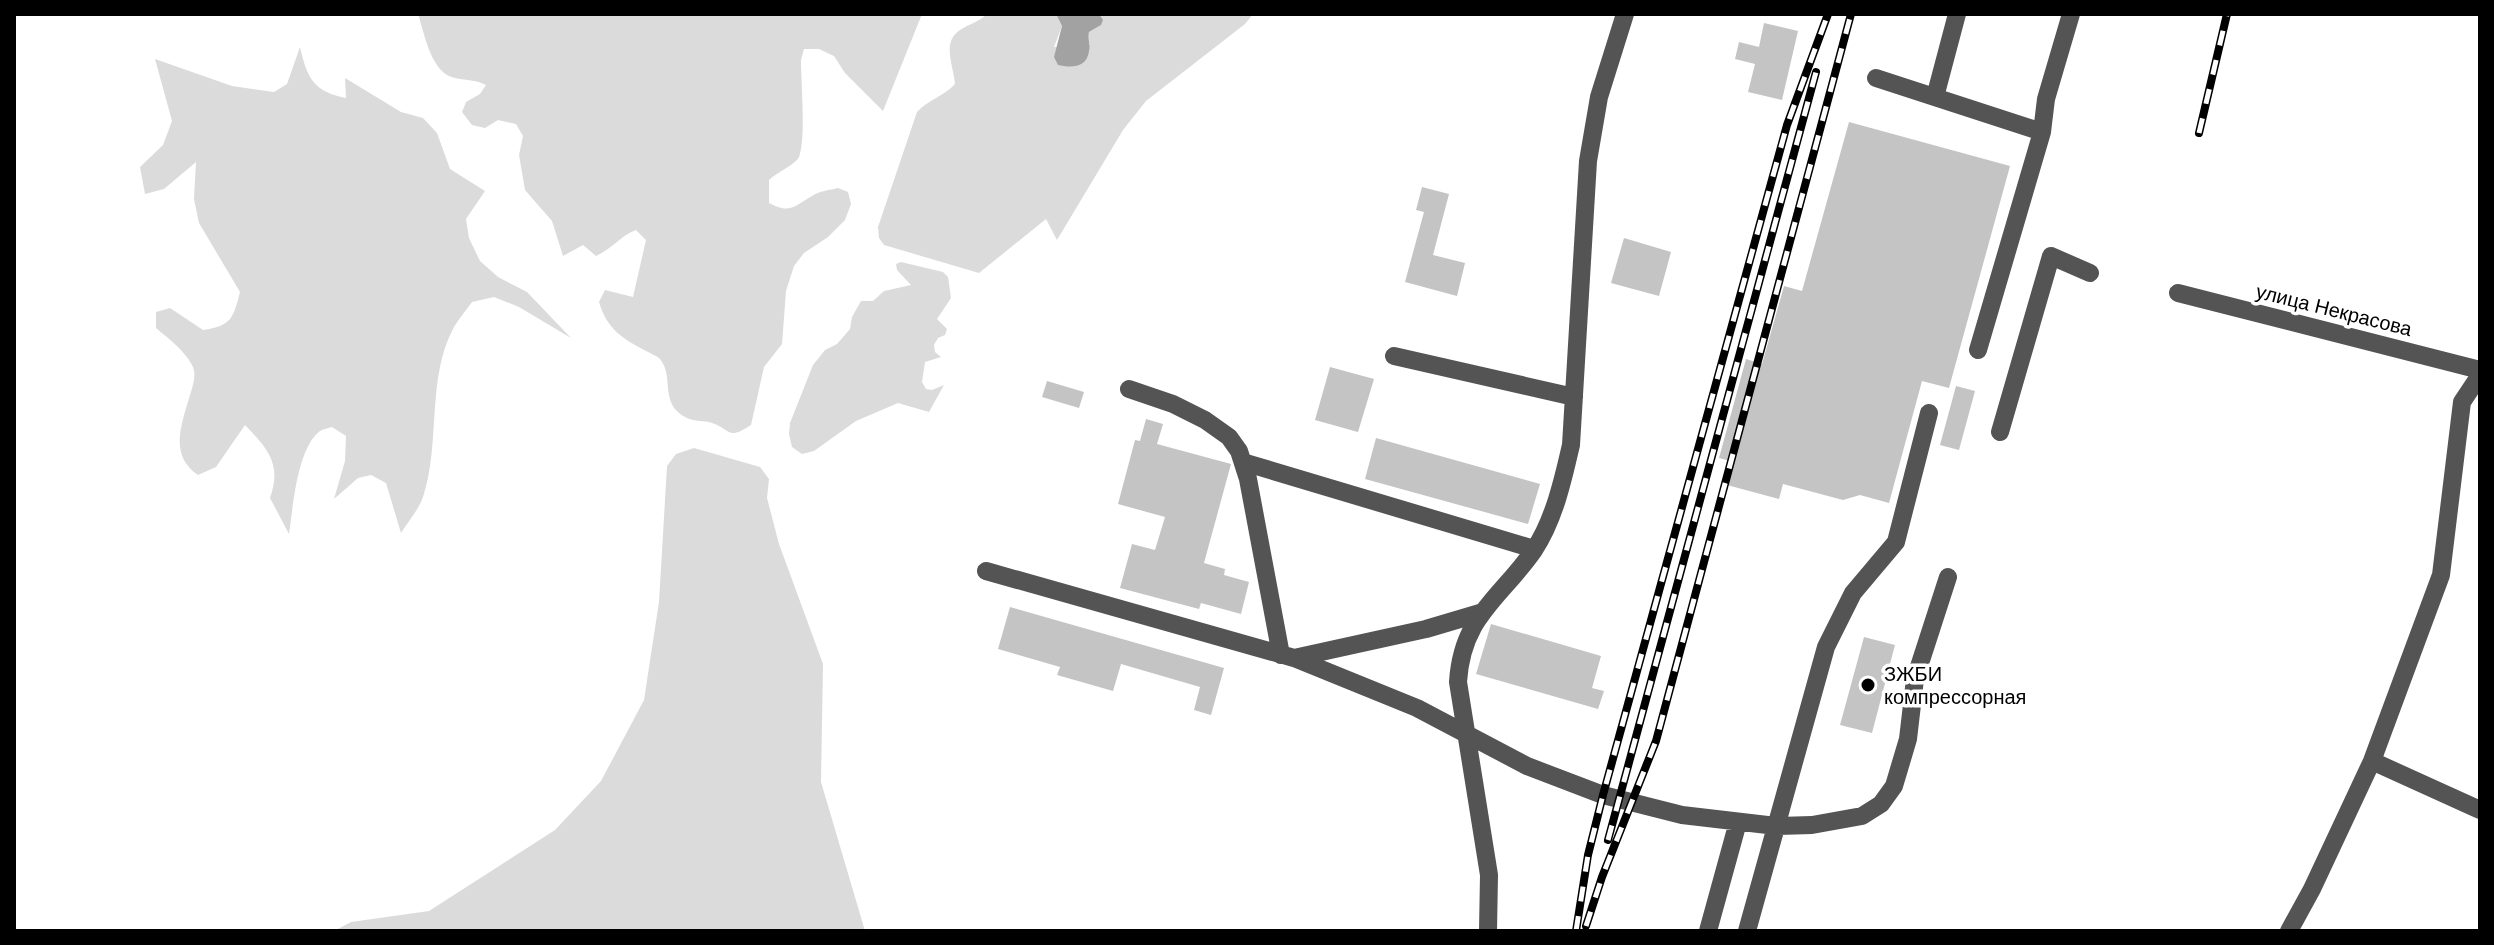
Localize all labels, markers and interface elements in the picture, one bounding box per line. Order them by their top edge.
street label: улица Некрасова [2254,280,2415,340]
place label: ЗЖБИ компрессорная [1884,663,2026,708]
marker: ЗЖБИ компрессорная [1859,676,1877,694]

